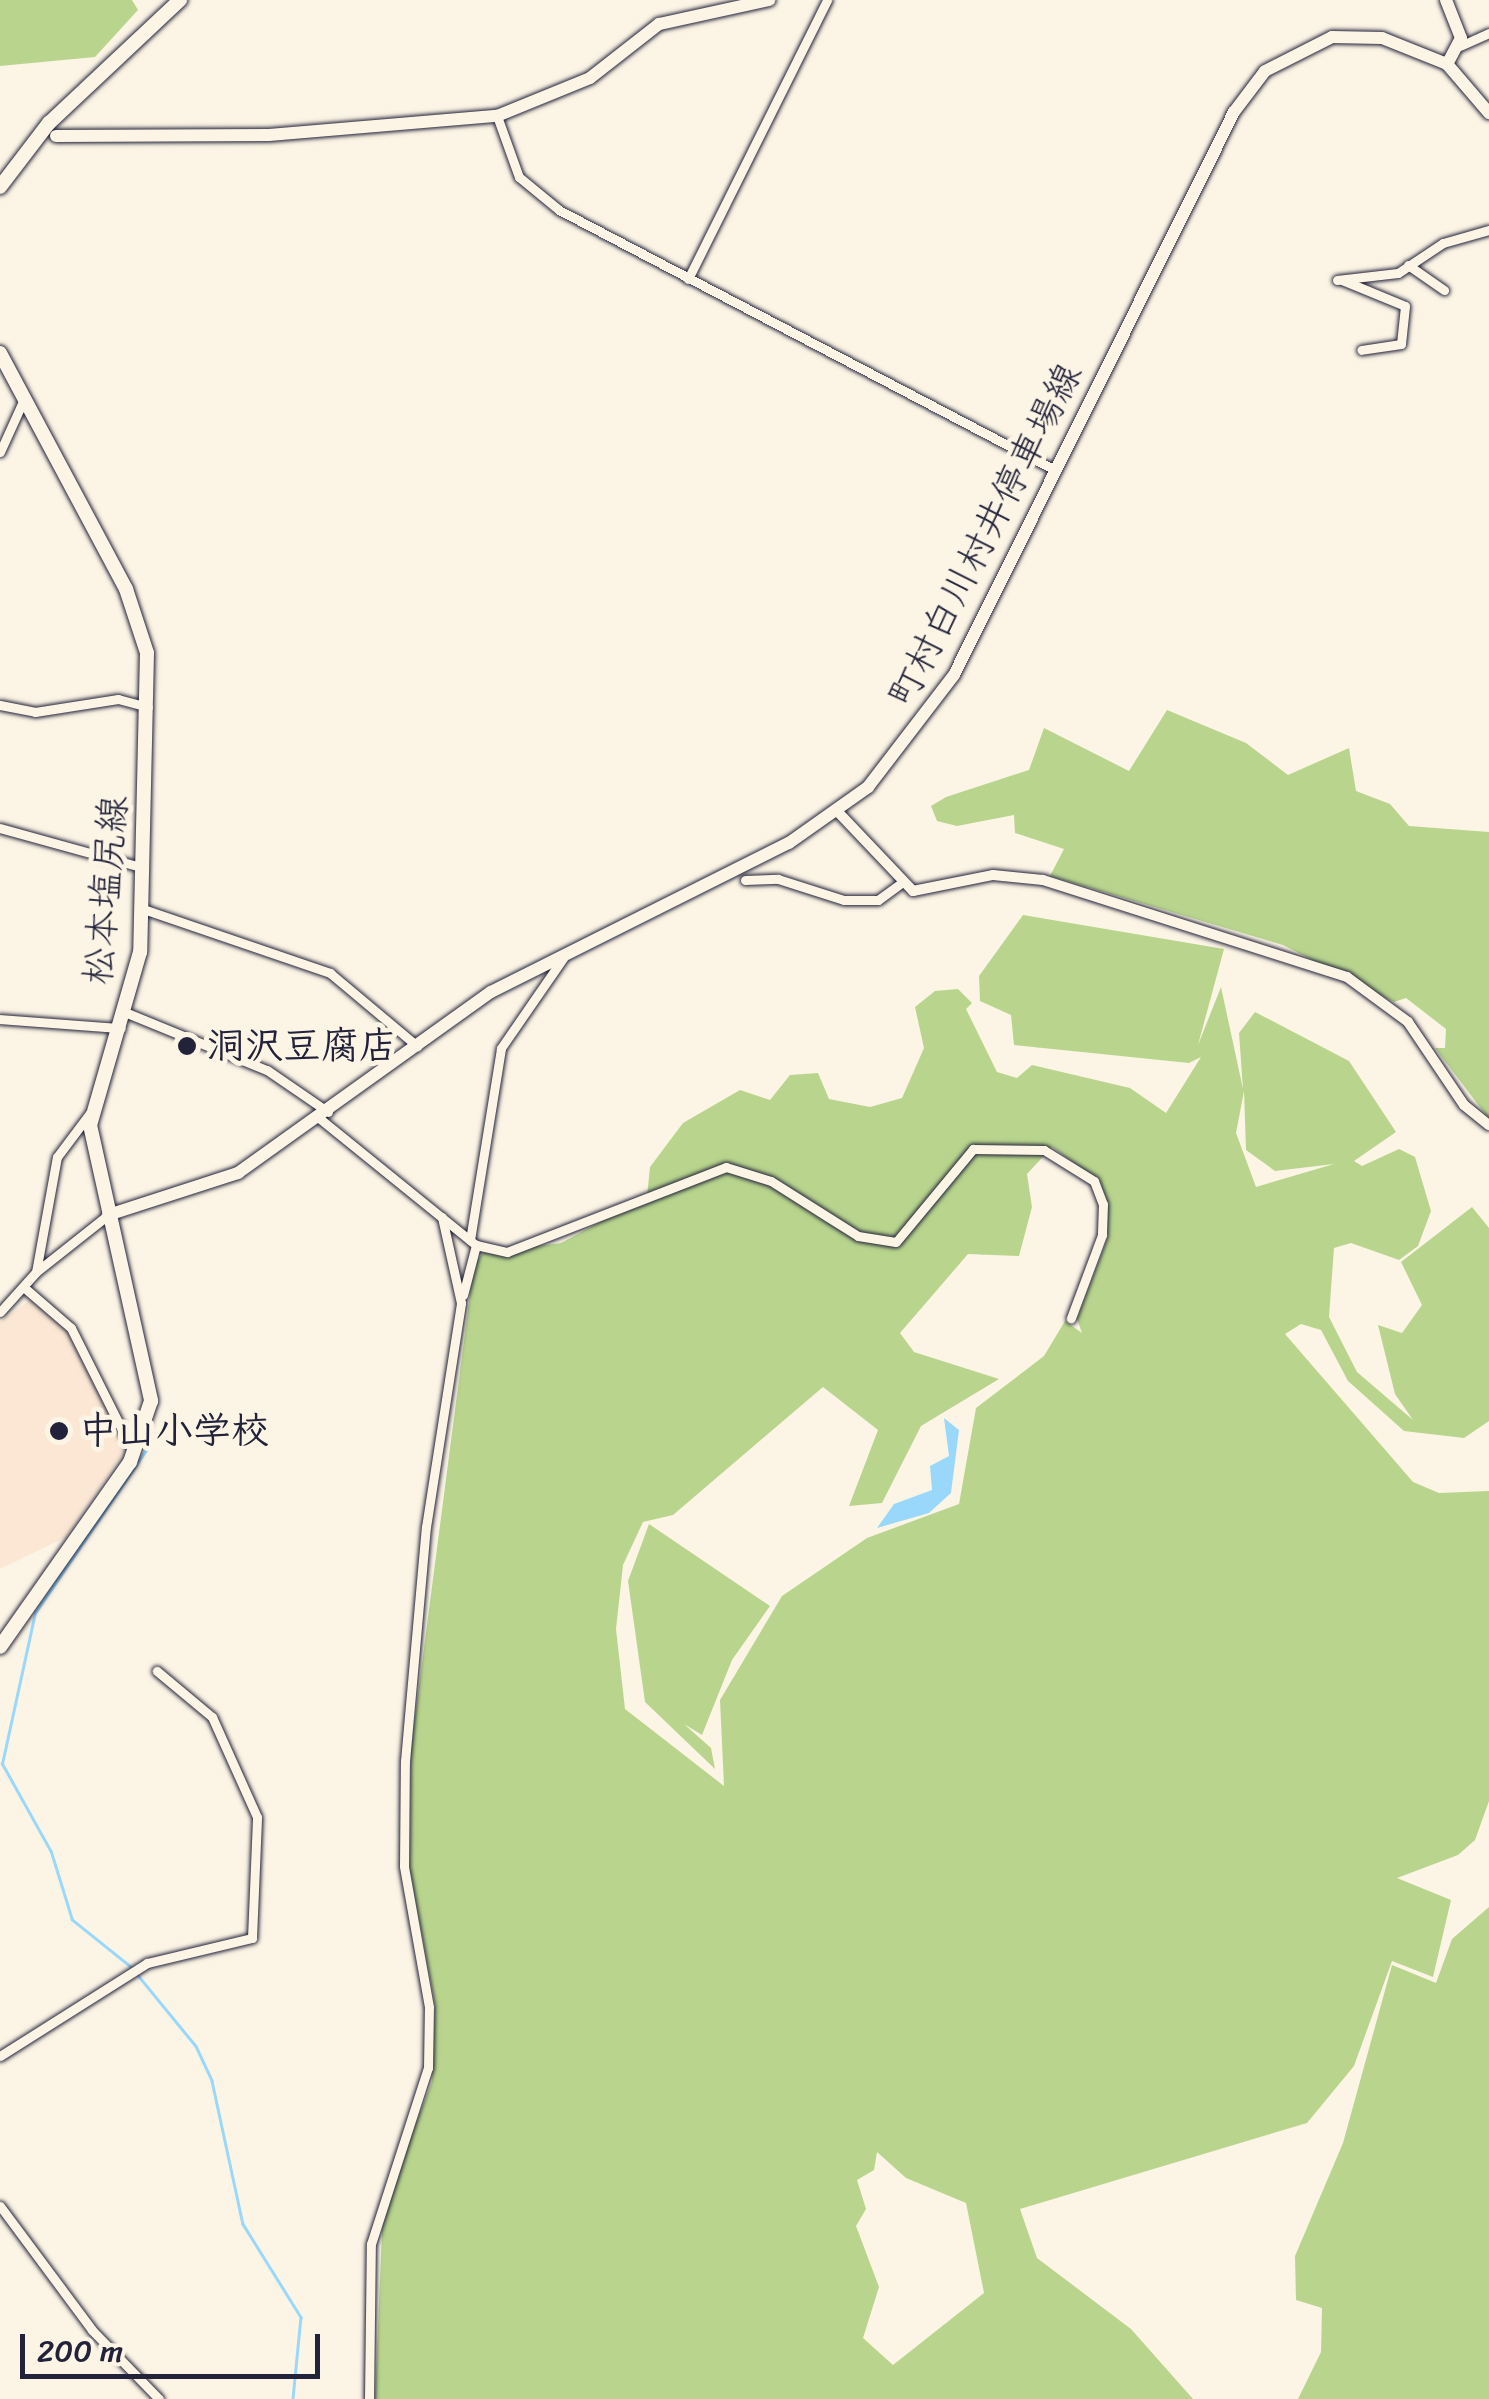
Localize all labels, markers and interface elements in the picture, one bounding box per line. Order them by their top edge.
street label: 町村白川村井停車場線 [878,355,1092,715]
street label: 松本塩尻線 [75,793,137,987]
place label: 洞沢豆腐店 [207,1023,397,1069]
marker: 洞沢豆腐店 [176,1035,198,1057]
place label: 中山小学校 [79,1408,269,1454]
marker: 中山小学校 [48,1420,70,1442]
scale bar [25,2314,325,2376]
text: 200 m [37,2324,123,2378]

